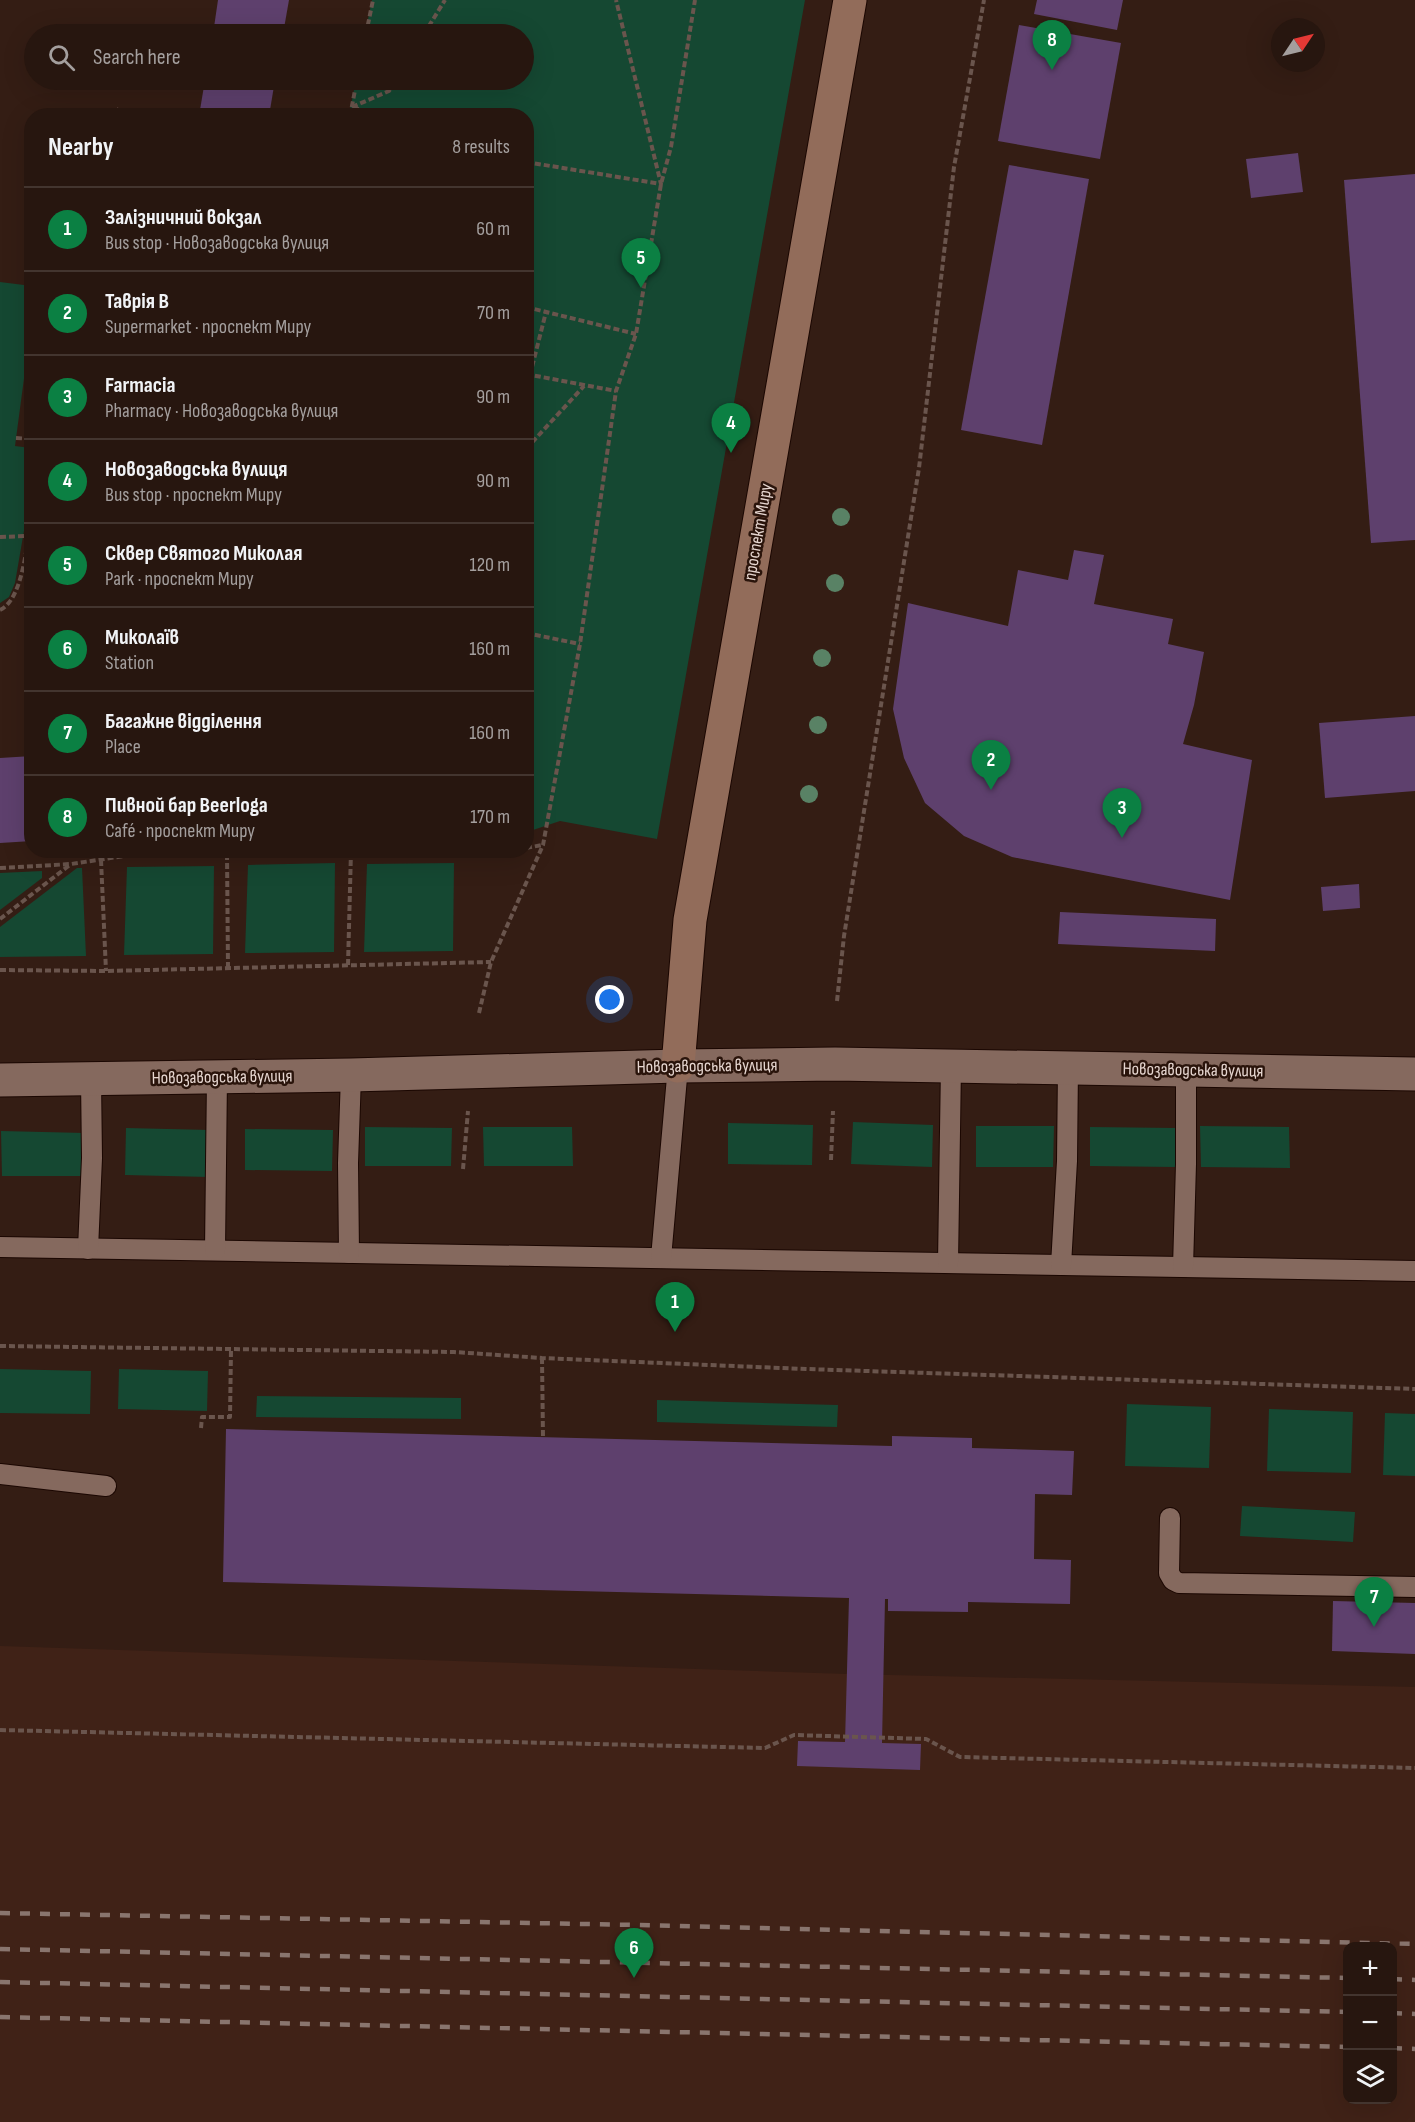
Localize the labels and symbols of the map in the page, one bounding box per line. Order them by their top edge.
north arrow [1271,18,1325,72]
pin: 8 [1032,20,1072,70]
pin: 5 [622,238,660,288]
pin: 4 [712,404,750,453]
street label: проспект Миру [739,482,777,582]
pin: 2 [972,740,1010,790]
pin: 3 [1102,788,1142,838]
your location [595,985,624,1014]
street label: Новозаводська вулиця [636,1054,778,1078]
street label: Новозаводська вулиця [1122,1058,1264,1082]
street label: Новозаводська вулиця [151,1065,293,1089]
pin: 1 [656,1282,694,1332]
pin: 7 [1354,1578,1394,1627]
pin: 6 [614,1928,654,1978]

